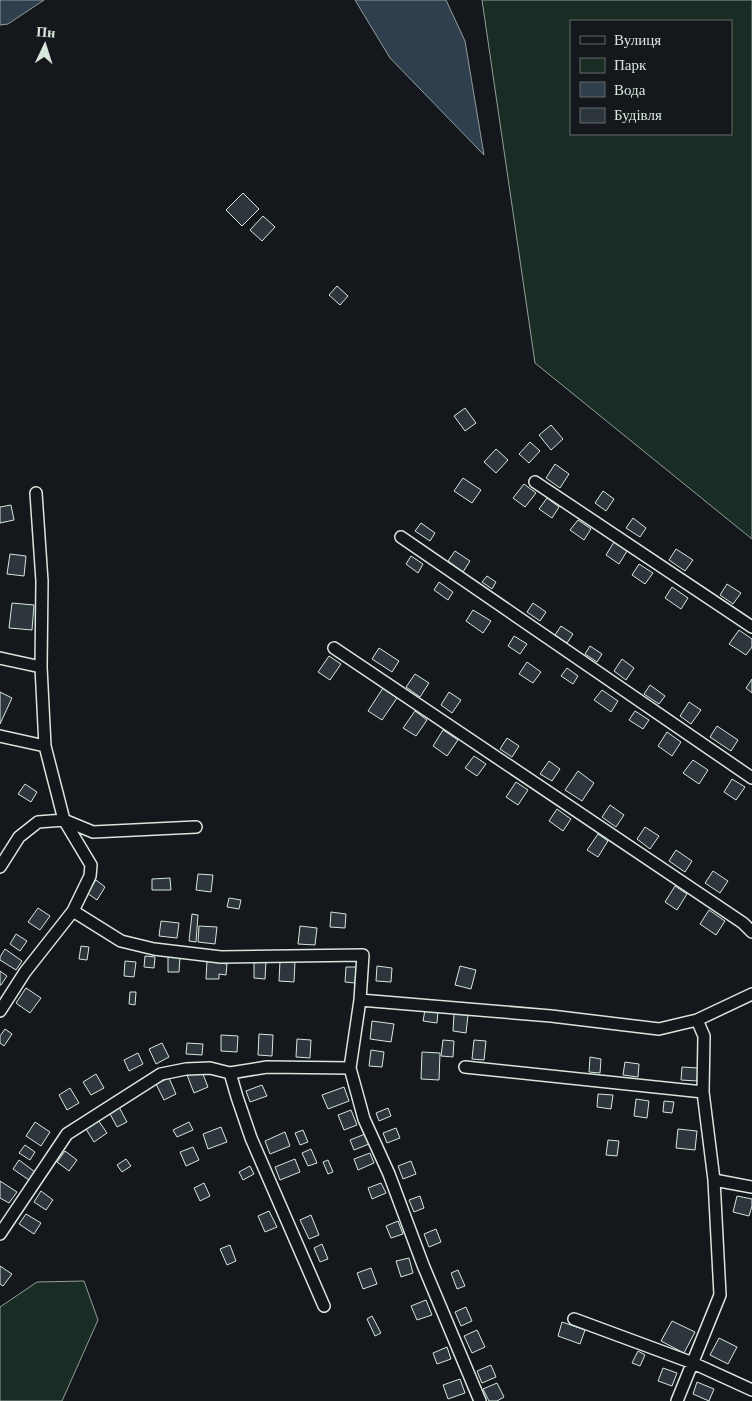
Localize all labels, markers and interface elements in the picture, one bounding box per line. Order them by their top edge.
north arrow [20,20,70,70]
legend [570,20,732,135]
text: Пн [36,24,56,41]
text: Вулиця [614,32,661,48]
text: Парк [614,57,647,73]
text: Вода [614,82,646,98]
text: Будівля [614,107,662,123]

